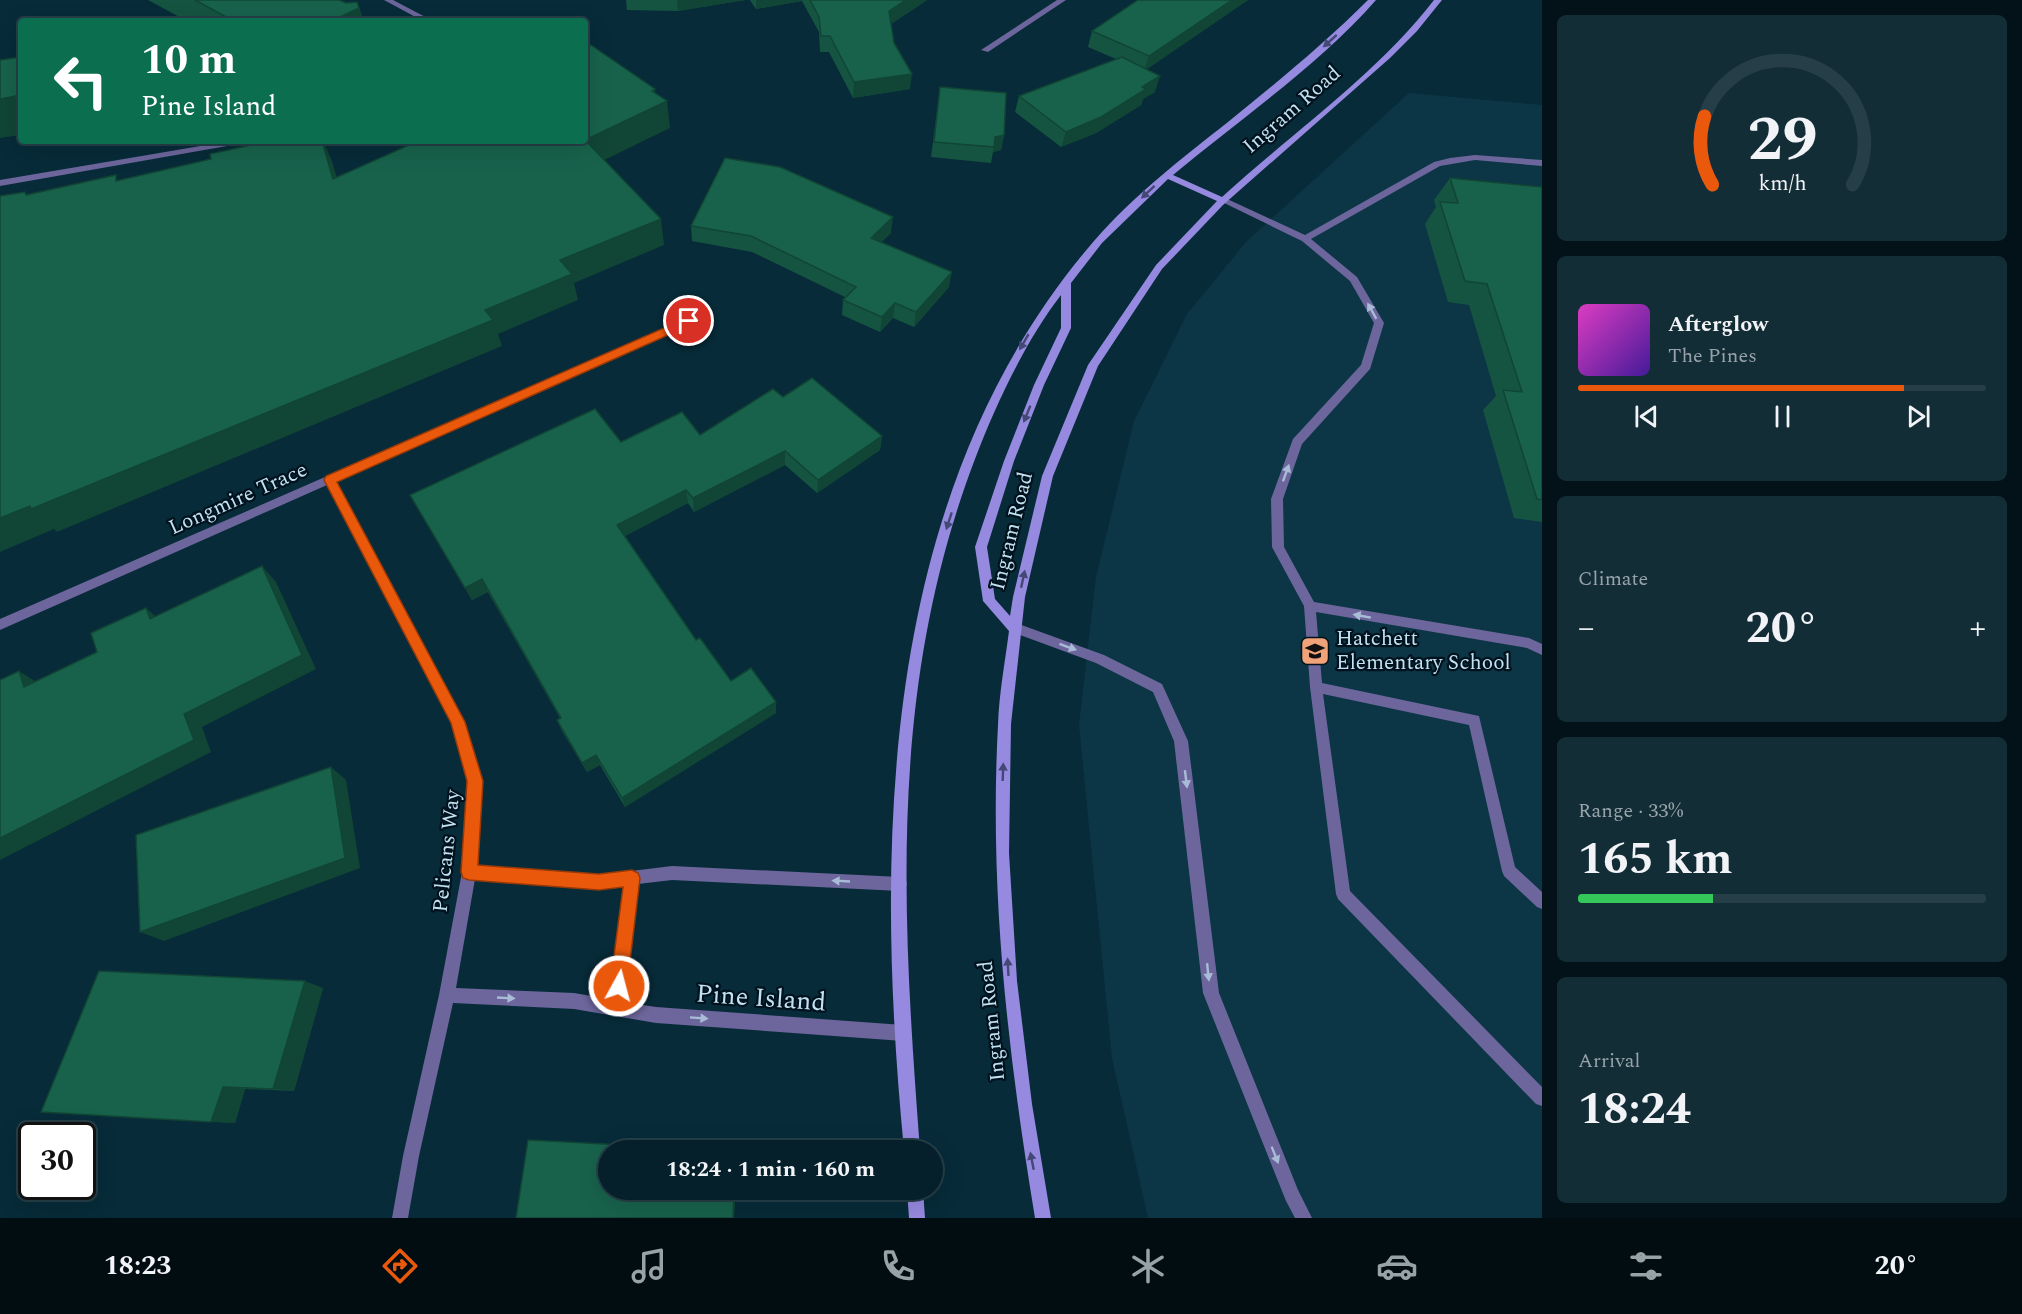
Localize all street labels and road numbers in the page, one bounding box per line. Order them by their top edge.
street label: Ingram Road [1236,58,1348,162]
street label: Longmire Trace [164,454,312,544]
street label: Ingram Road [982,468,1042,594]
street label: Pelicans Way [425,787,469,914]
street label: Ingram Road [970,959,1014,1083]
street label: Pine Island [695,974,827,1022]

